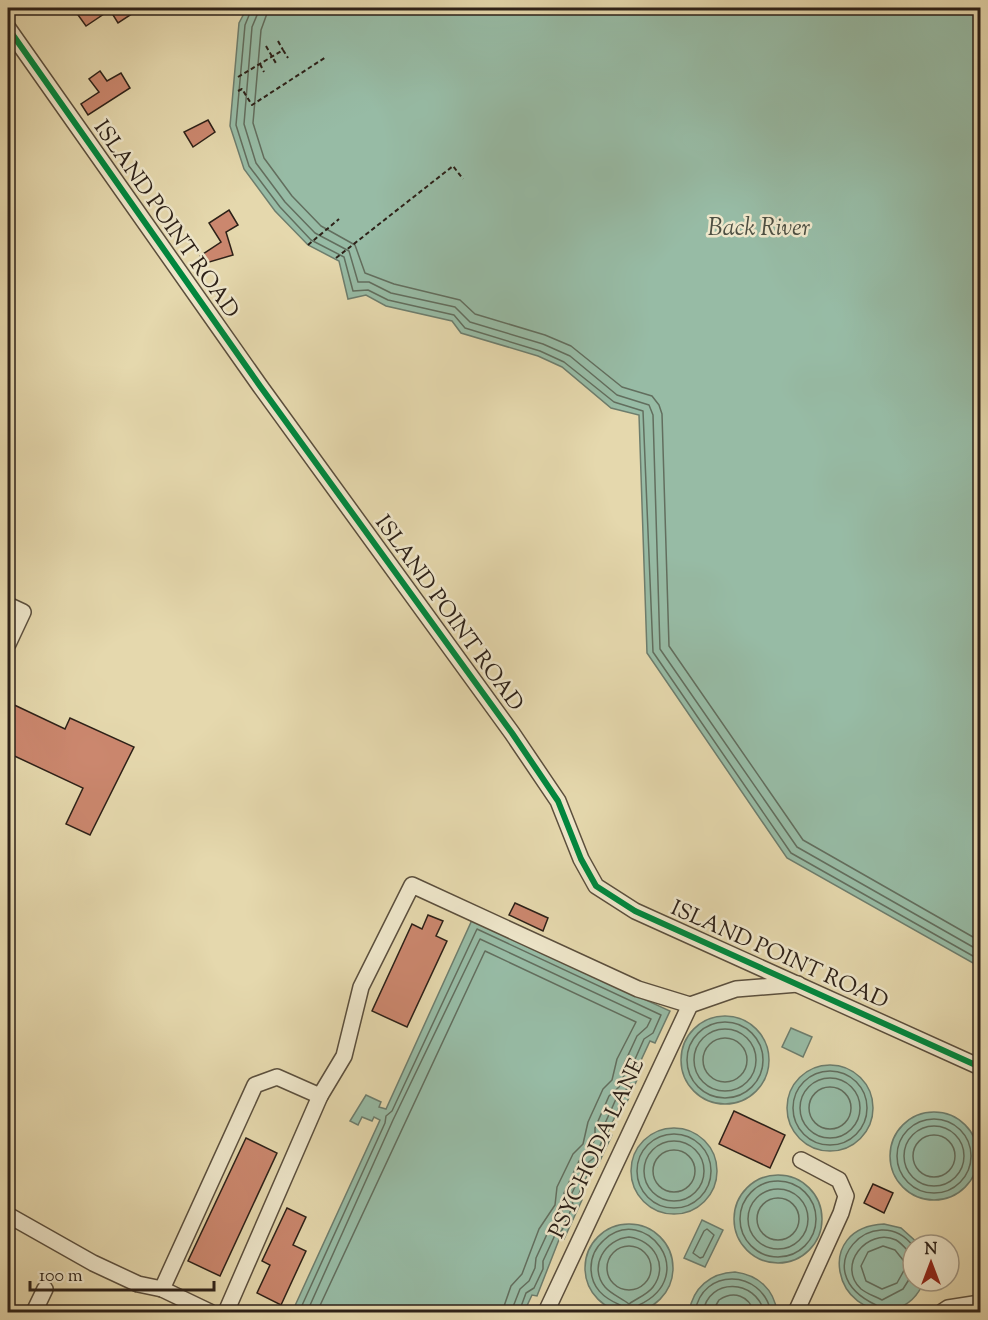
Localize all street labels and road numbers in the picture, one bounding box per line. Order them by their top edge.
street label: ISLAND POINT ROAD [84,114,246,326]
street label: ISLAND POINT ROAD [366,509,530,719]
street label: ISLAND POINT ROAD [665,894,893,1018]
street label: PSYCHODA LANE [542,1054,654,1244]

